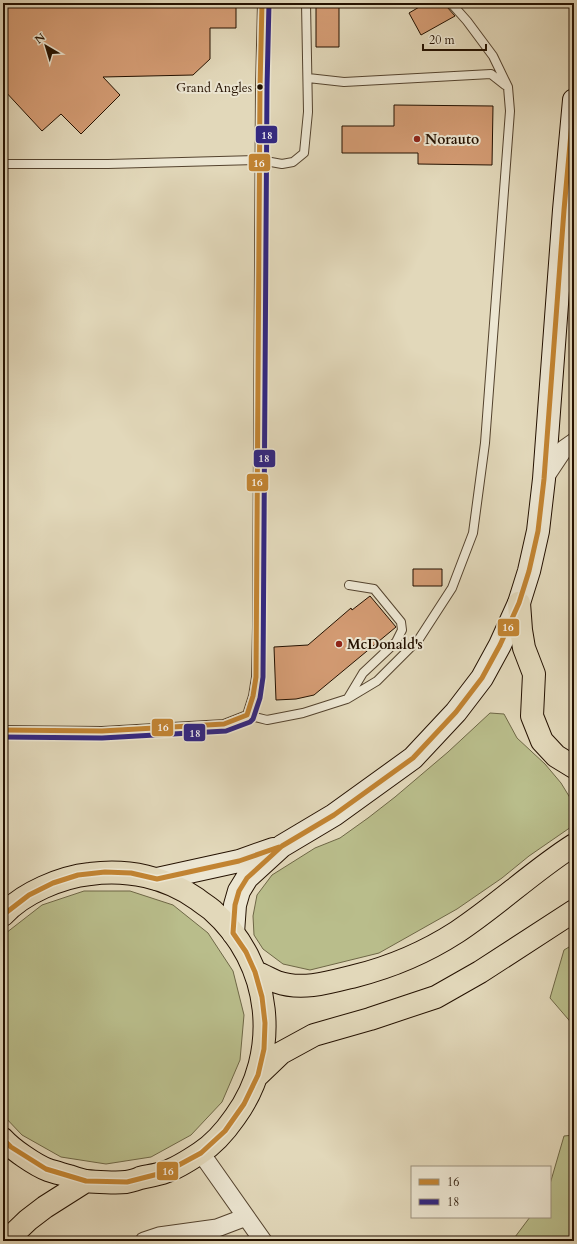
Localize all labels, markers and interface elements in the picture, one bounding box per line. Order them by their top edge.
north arrow [26,26,66,66]
scale bar [423,26,486,52]
text: N [32,29,49,47]
text: 20 m [429,32,456,48]
place label: Grand Angles [176,79,252,97]
marker: Grand Angles [255,82,265,92]
line badge: 18 [255,125,278,144]
text: 18 [261,128,273,143]
place label: Norauto [425,130,479,149]
marker: Norauto [412,134,422,144]
line badge: 16 [248,153,271,172]
text: 16 [253,156,265,171]
line badge: 18 [253,449,276,468]
text: 18 [258,451,270,466]
line badge: 16 [246,473,269,492]
text: 16 [251,475,263,490]
line badge: 16 [497,618,520,637]
text: 16 [502,620,514,635]
place label: McDonald's [347,635,423,654]
marker: McDonald's [334,639,344,649]
line badge: 16 [151,718,174,737]
text: 16 [157,720,169,735]
line badge: 18 [183,723,206,742]
text: 18 [189,726,201,741]
line badge: 16 [156,1161,179,1181]
text: 16 [162,1164,174,1179]
legend [411,1166,551,1218]
text: 16 [447,1174,459,1190]
text: 18 [447,1194,459,1210]

